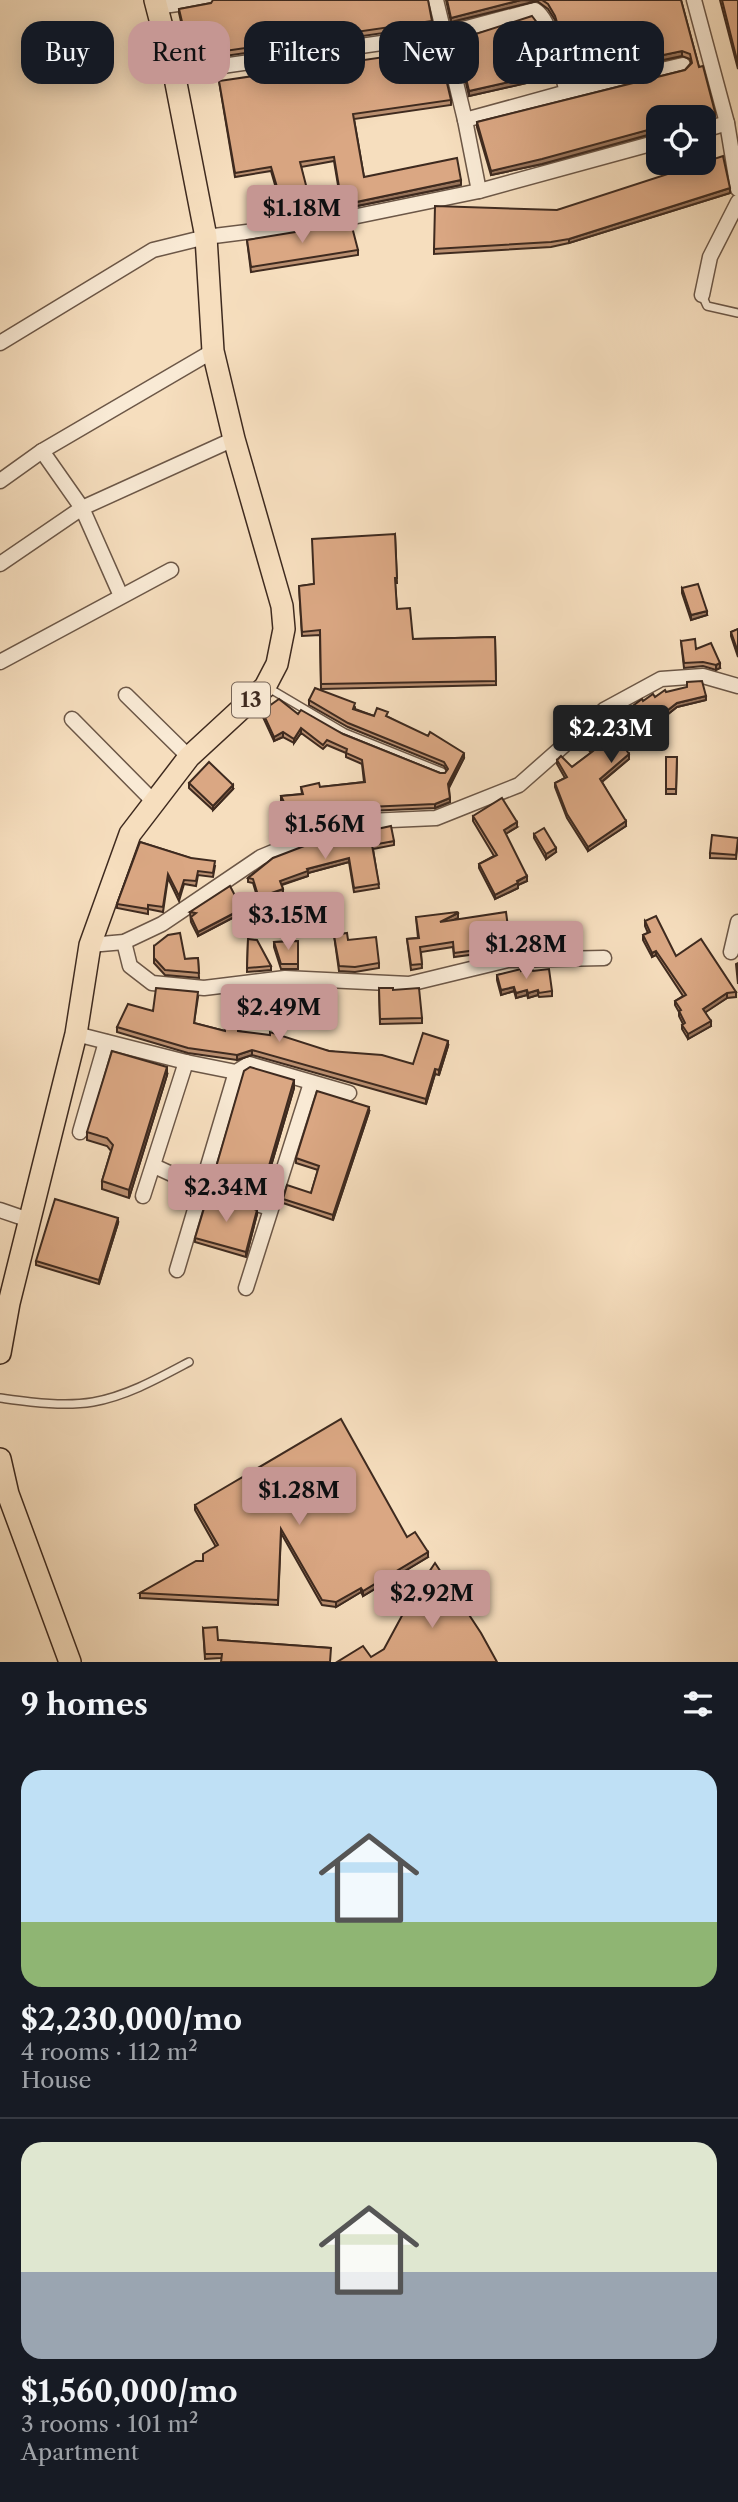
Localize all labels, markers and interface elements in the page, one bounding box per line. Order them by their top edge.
chip: Buy [21,21,114,84]
chip: Rent [128,21,230,84]
chip: Filters [244,21,365,84]
chip: New [379,21,479,84]
chip: Apartment [493,21,664,84]
map controls [646,105,716,175]
button: locate [646,105,716,175]
pin: $1.18M [245,186,359,245]
text: $1.18M [263,194,341,222]
road number: 13 [232,682,270,718]
pin: $2.23M [554,706,668,765]
text: $2.23M [569,714,653,742]
pin: $1.56M [268,802,382,861]
text: $1.56M [285,810,365,838]
pin: $3.15M [231,892,345,952]
text: $3.15M [248,901,328,929]
pin: $1.28M [469,922,583,981]
text: $1.28M [485,930,567,958]
pin: $2.49M [222,984,336,1044]
text: $2.49M [237,993,321,1021]
pin: $2.34M [169,1164,283,1224]
text: $2.34M [184,1173,268,1201]
pin: $1.28M [242,1468,356,1527]
text: $1.28M [258,1476,340,1504]
pin: $2.92M [375,1570,489,1630]
text: $2.92M [390,1579,474,1607]
icon: filters [679,1685,717,1723]
text: 9 homes [21,1686,148,1723]
icon: home [306,1815,432,1941]
text: $2,230,000/mo [21,2001,242,2038]
text: 4 rooms · 112 m² [21,2038,198,2066]
text: House [21,2066,91,2094]
icon: home [306,2187,432,2313]
text: $1,560,000/mo [21,2373,238,2410]
text: 3 rooms · 101 m² [21,2410,198,2438]
text: Apartment [21,2438,139,2466]

